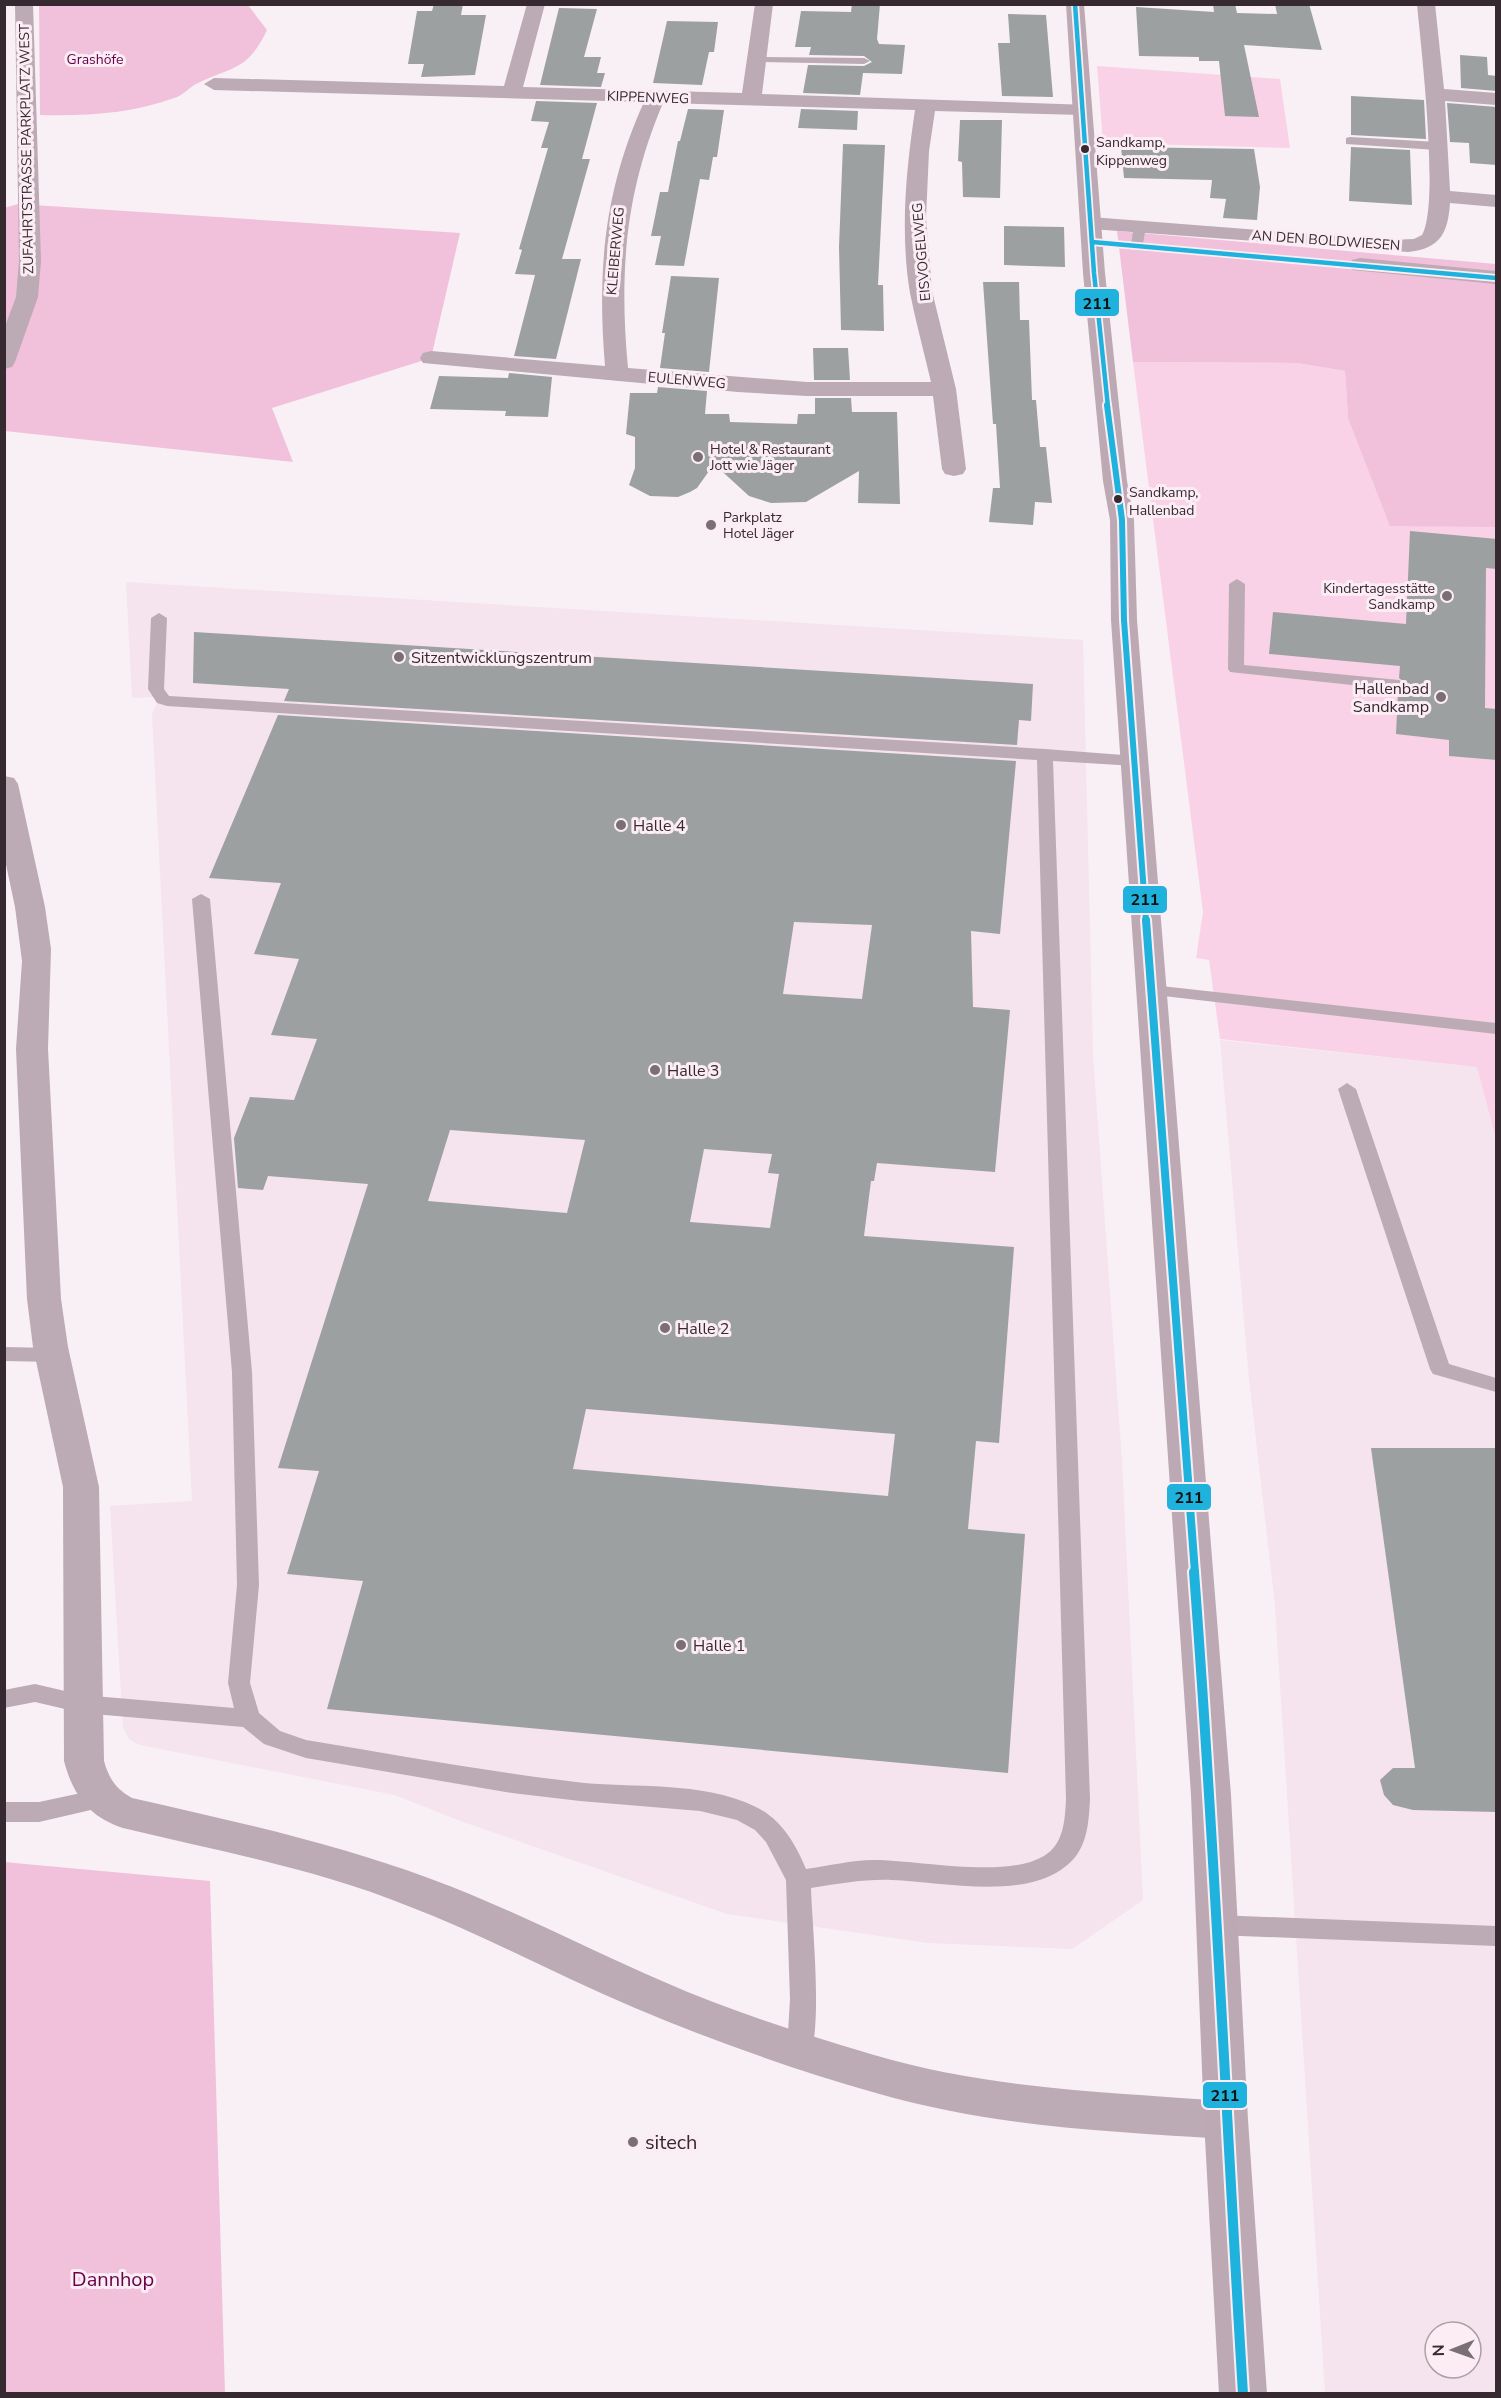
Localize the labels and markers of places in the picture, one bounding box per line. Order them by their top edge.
place label: Sandkamp, Kippenweg [1096,133,1167,170]
marker: Sandkamp, Kippenweg [1079,143,1091,155]
place label: Hotel & Restaurant Jott wie Jäger [709,440,830,475]
marker: Hotel & Restaurant Jott wie Jäger [691,450,705,464]
place label: Sandkamp, Hallenbad [1129,483,1199,520]
marker: Sandkamp, Hallenbad [1112,493,1124,505]
place label: Parkplatz Hotel Jäger [723,508,794,543]
marker: Parkplatz Hotel Jäger [704,518,718,532]
place label: Kindertagesstätte Sandkamp [1323,579,1435,614]
marker: Kindertagesstätte Sandkamp [1440,589,1454,603]
place label: Sitzentwicklungszentrum [411,647,592,669]
marker: Sitzentwicklungszentrum [392,650,406,664]
place label: Hallenbad Sandkamp [1353,678,1429,718]
marker: Hallenbad Sandkamp [1434,690,1448,704]
place label: Halle 4 [633,815,686,837]
marker: Halle 4 [614,818,628,832]
place label: Halle 3 [667,1060,719,1082]
marker: Halle 3 [648,1063,662,1077]
place label: Halle 2 [677,1318,729,1340]
marker: Halle 2 [658,1321,672,1335]
place label: Halle 1 [693,1635,745,1657]
marker: Halle 1 [674,1638,688,1652]
place label: sitech [645,2129,697,2156]
marker: sitech [626,2135,640,2149]

